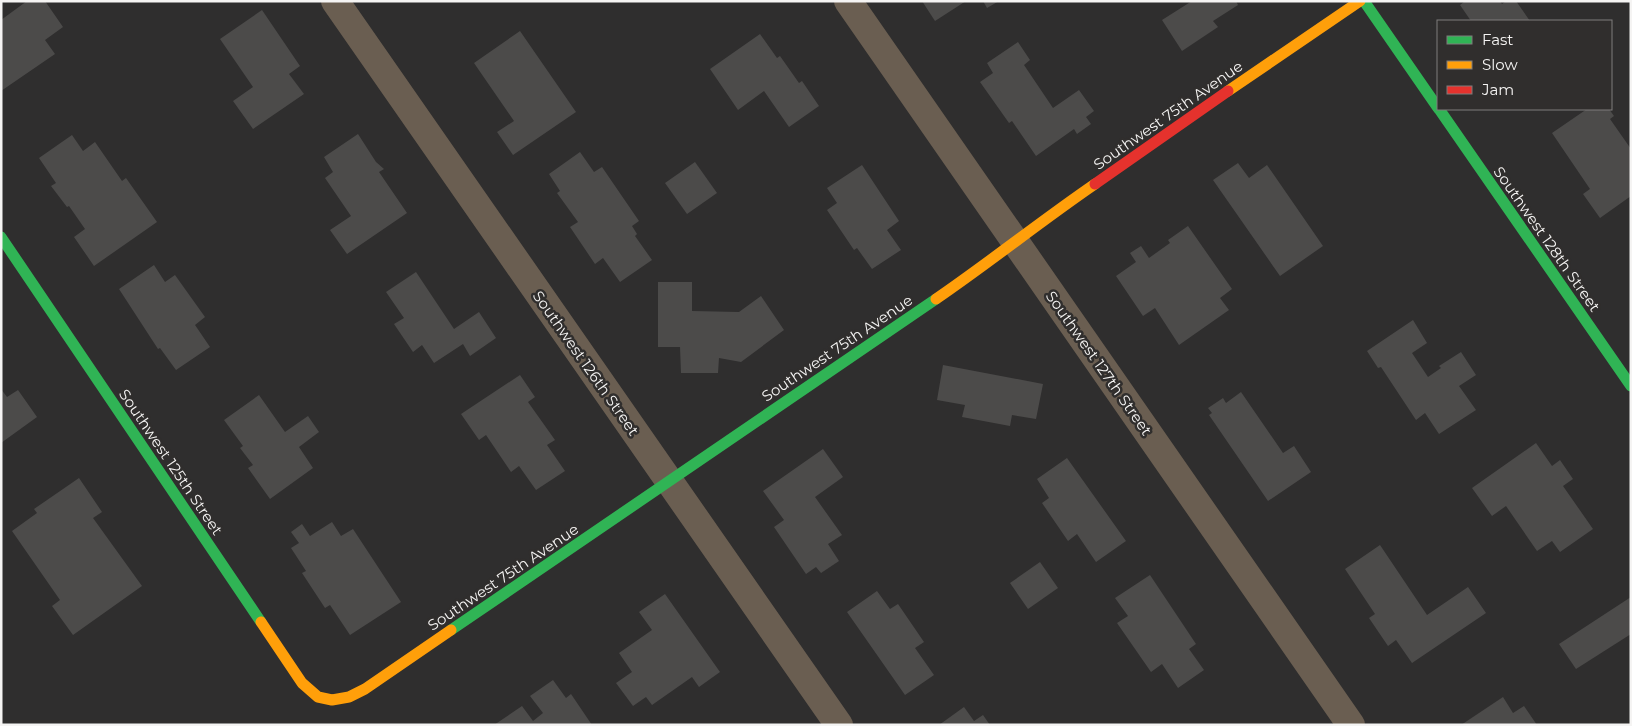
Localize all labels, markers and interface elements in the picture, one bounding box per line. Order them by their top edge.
legend [1437,20,1612,110]
text: Fast [1482,30,1513,49]
text: Slow [1482,55,1518,74]
street label: Southwest 75th Avenue [1090,56,1246,174]
text: Jam [1481,80,1514,99]
street label: Southwest 128th Street [1490,163,1604,315]
street label: Southwest 126th Street [529,287,643,439]
street label: Southwest 127th Street [1042,287,1156,439]
street label: Southwest 75th Avenue [758,290,916,406]
street label: Southwest 125th Street [115,385,227,539]
street label: Southwest 75th Avenue [424,519,582,635]

